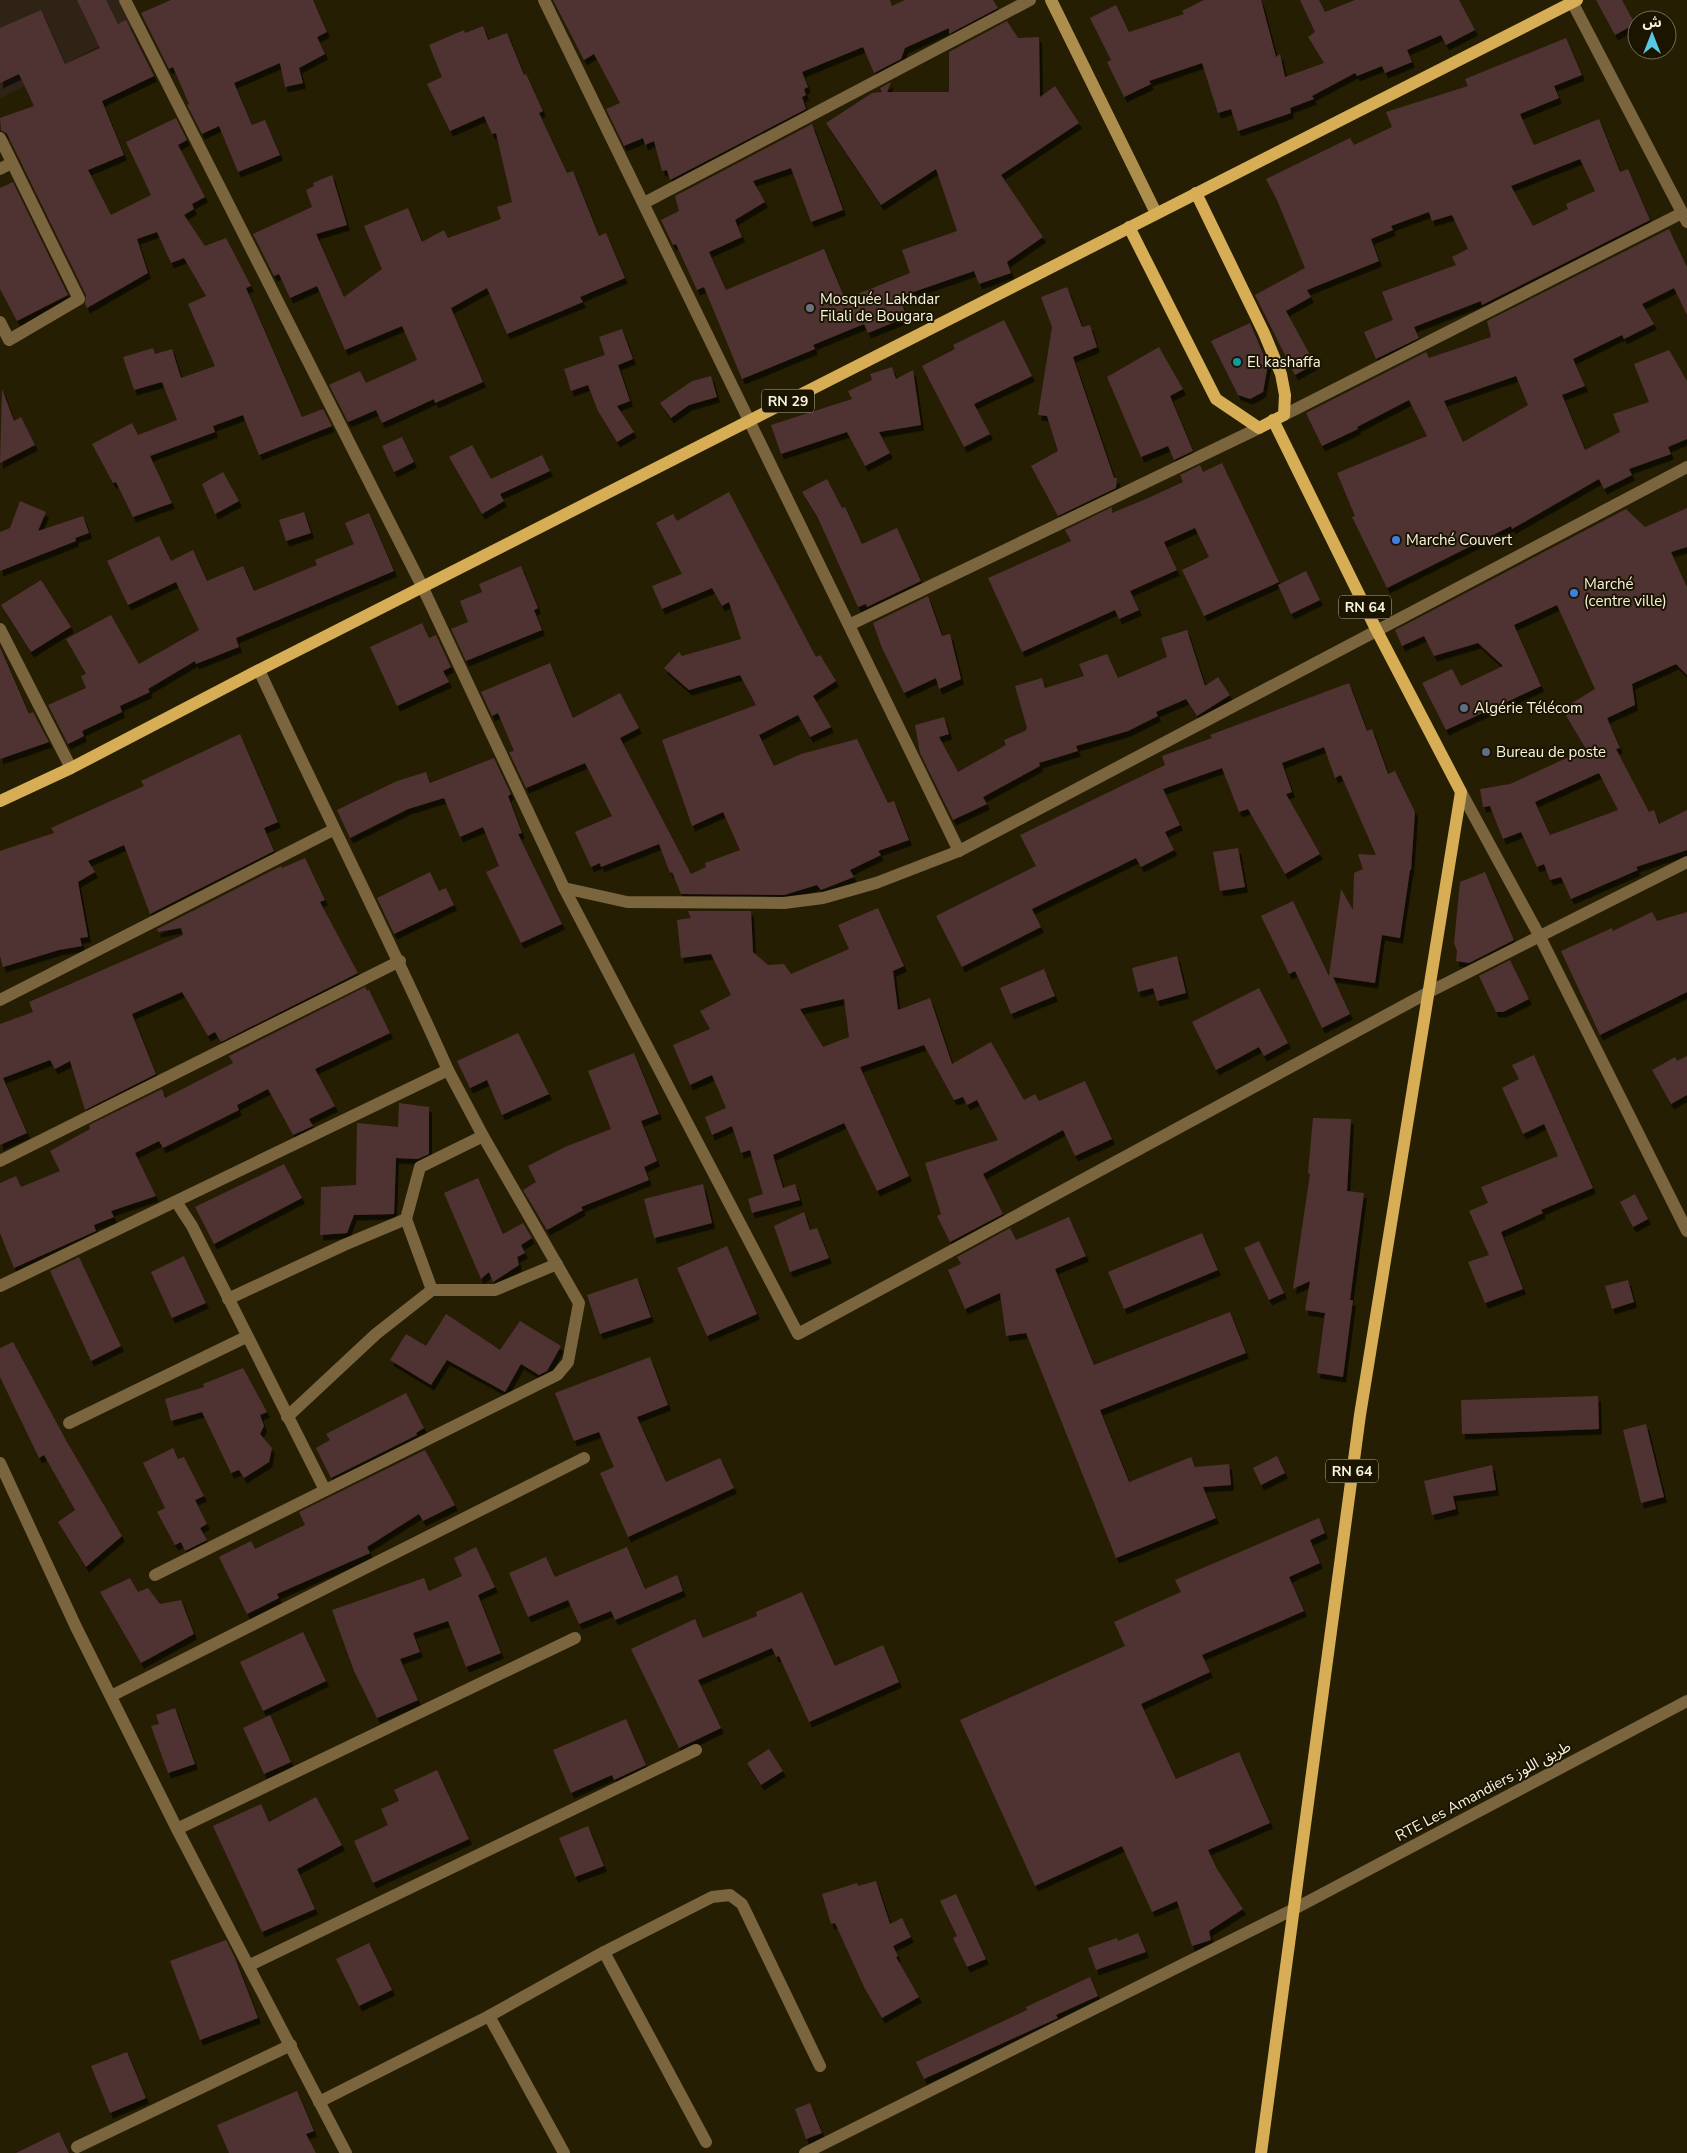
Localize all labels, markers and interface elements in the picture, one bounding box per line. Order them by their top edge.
north arrow [1627,10,1677,60]
text: ش [1642,13,1662,32]
place label: Mosquée Lakhdar Filali de Bougara [820,289,940,326]
marker: Mosquée Lakhdar Filali de Bougara [804,302,816,314]
place label: El kashaffa [1247,352,1321,372]
marker: El kashaffa [1231,356,1243,368]
road number: RN 29 [762,390,814,412]
place label: Marché Couvert [1406,530,1513,550]
marker: Marché Couvert [1390,534,1402,546]
place label: Marché (centre ville) [1584,574,1667,611]
marker: Marché (centre ville) [1568,587,1580,599]
road number: RN 64 [1339,596,1391,618]
place label: Algérie Télécom [1474,698,1583,718]
marker: Algérie Télécom [1458,702,1470,714]
place label: Bureau de poste [1496,742,1606,762]
marker: Bureau de poste [1480,746,1492,758]
road number: RN 64 [1326,1460,1378,1482]
street label: RTE Les Amandiers طريق اللوز [1392,1736,1574,1846]

